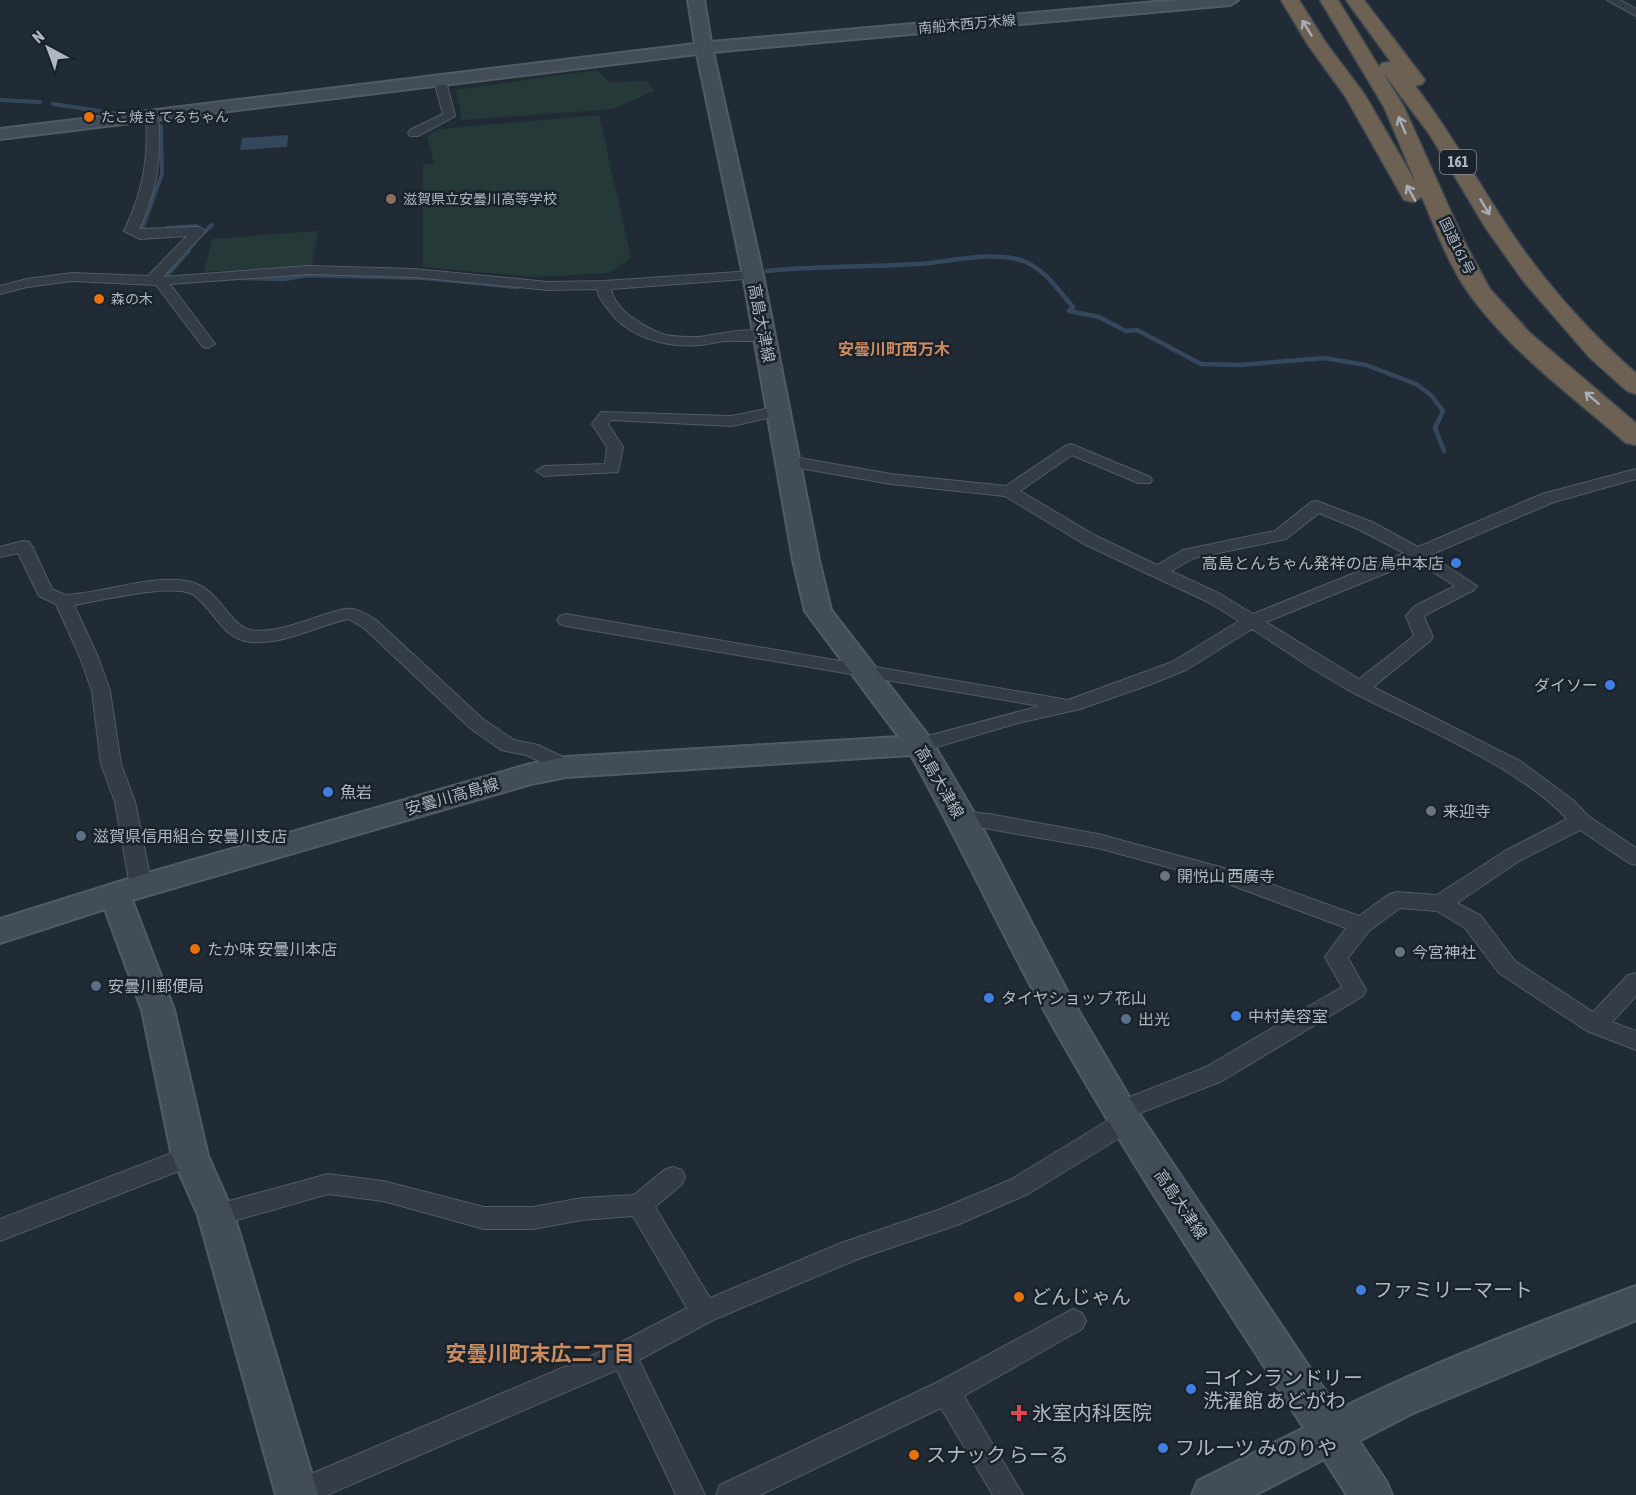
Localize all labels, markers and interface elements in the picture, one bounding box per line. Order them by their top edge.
street label: 南船木西万木線 [917,12,1017,36]
north arrow [18,18,78,78]
one-way arrow [1301,20,1313,37]
text: N [29,27,48,47]
place label: たこ焼き てるちゃん [101,109,229,125]
marker: たこ焼き てるちゃん [82,110,96,124]
one-way arrow [1396,116,1407,134]
road number: 161 [1440,150,1476,174]
one-way arrow [1404,185,1416,202]
place label: 滋賀県立安曇川高等学校 [403,191,557,207]
marker: 滋賀県立安曇川高等学校 [384,192,398,206]
one-way arrow [1480,198,1492,215]
street label: 国道161号 [1436,215,1478,277]
street label: 高島大津線 [746,282,778,364]
place label: 森の木 [111,291,153,307]
marker: 森の木 [92,292,106,306]
district label: 安曇川町西万木 [838,340,950,358]
one-way arrow [1584,392,1600,405]
place label: 高島とんちゃん発祥の店 鳥中本店 [1202,554,1444,572]
marker: 高島とんちゃん発祥の店 鳥中本店 [1449,556,1463,570]
place label: ダイソー [1534,676,1598,694]
marker: ダイソー [1603,678,1617,692]
street label: 高島大津線 [912,743,968,821]
street label: 安曇川高島線 [403,774,501,818]
place label: 魚岩 [340,783,372,801]
marker: 魚岩 [321,785,335,799]
place label: 来迎寺 [1443,802,1491,820]
marker: 来迎寺 [1424,804,1438,818]
place label: 滋賀県信用組合 安曇川支店 [93,827,287,845]
marker: 滋賀県信用組合 安曇川支店 [74,829,88,843]
place label: 開悦山 西廣寺 [1177,867,1275,885]
marker: 開悦山 西廣寺 [1158,869,1172,883]
place label: たか味 安曇川本店 [207,940,337,958]
marker: たか味 安曇川本店 [188,942,202,956]
place label: 今宮神社 [1412,943,1476,961]
marker: 今宮神社 [1393,945,1407,959]
place label: 安曇川郵便局 [108,977,204,995]
marker: 安曇川郵便局 [89,979,103,993]
place label: タイヤショップ 花山 [1001,989,1147,1007]
marker: タイヤショップ 花山 [982,991,996,1005]
place label: 中村美容室 [1248,1007,1328,1025]
marker: 中村美容室 [1229,1009,1243,1023]
place label: 出光 [1138,1010,1170,1028]
marker: 出光 [1119,1012,1133,1026]
street label: 高島大津線 [1151,1166,1211,1242]
place label: ファミリーマート [1373,1278,1533,1301]
marker: ファミリーマート [1354,1283,1368,1297]
place label: どんじゃん [1031,1285,1131,1308]
marker: どんじゃん [1012,1290,1026,1304]
district label: 安曇川町末広二丁目 [446,1341,635,1365]
place label: コインランドリー 洗濯館 あどがわ [1203,1366,1363,1412]
marker: コインランドリー 洗濯館 あどがわ [1184,1382,1198,1396]
place label: 氷室内科医院 [1032,1401,1152,1424]
marker: 氷室内科医院 [1010,1404,1028,1422]
place label: フルーツ みのりや [1175,1436,1337,1459]
marker: フルーツ みのりや [1156,1441,1170,1455]
place label: スナック らーる [926,1443,1069,1466]
marker: スナック らーる [907,1448,921,1462]

